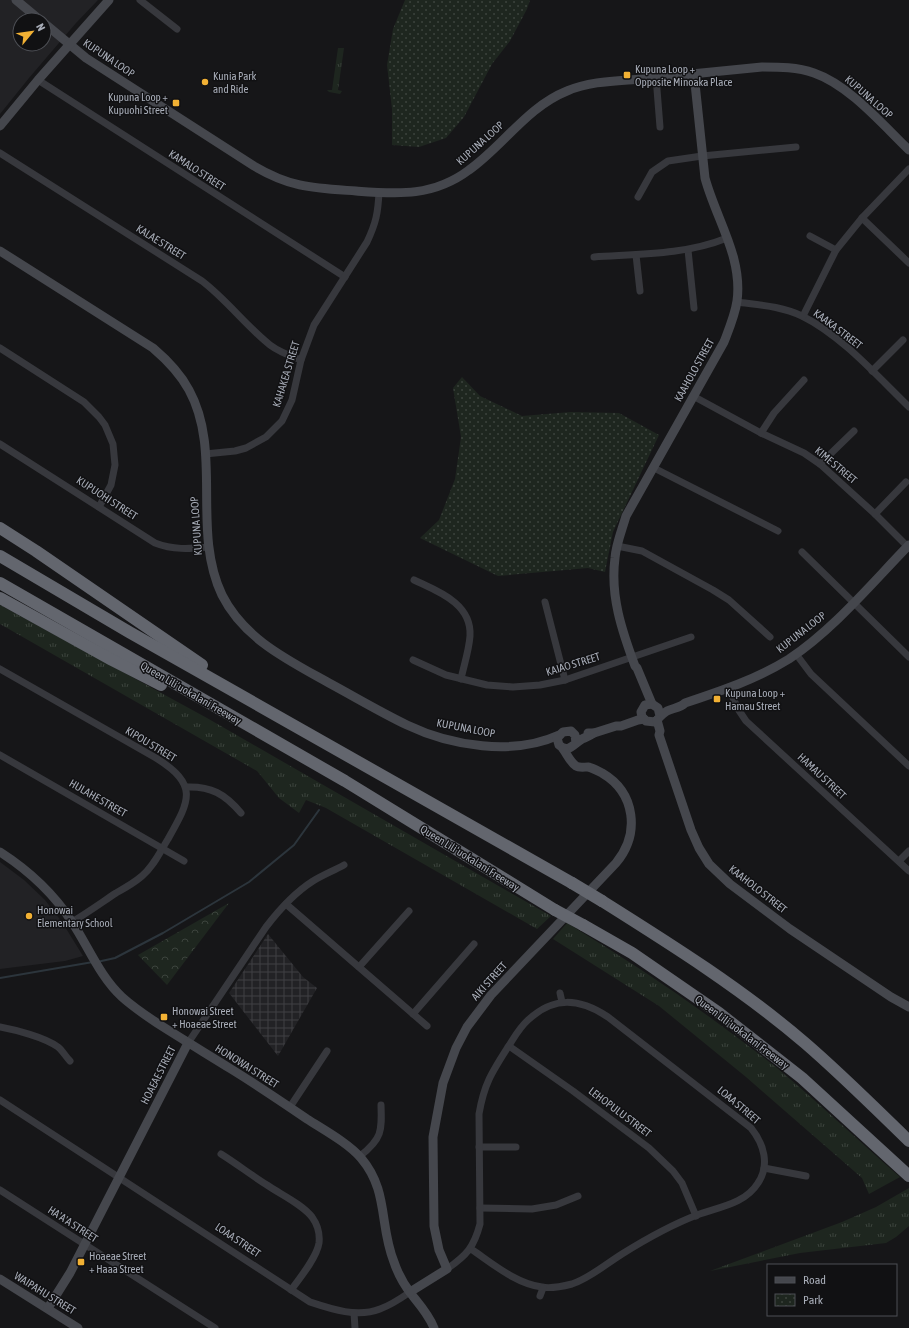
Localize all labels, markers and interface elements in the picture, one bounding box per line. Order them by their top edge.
north arrow [12,12,52,52]
text: N [34,21,48,33]
street label: KUPUNA LOOP [81,36,137,80]
place label: Kupuna Loop + Opposite Minoaka Place [635,63,732,88]
place label: Kunia Park and Ride [213,70,257,95]
marker: Kupuna Loop + Opposite Minoaka Place [622,70,632,80]
street label: KUPUNA LOOP [843,73,895,121]
marker: Kunia Park and Ride [200,77,210,87]
place label: Kupuna Loop + Kupuohi Street [108,91,168,116]
marker: Kupuna Loop + Kupuohi Street [171,98,181,108]
street label: KUPUNA LOOP [454,119,506,167]
street label: KAMALO STREET [167,147,228,193]
street label: KALAE STREET [134,222,188,262]
street label: KAAKA STREET [811,307,865,351]
street label: KAAHOLO STREET [672,336,716,404]
street label: KAHAKEA STREET [270,339,302,409]
street label: KIME STREET [813,444,859,486]
street label: KUPUOHI STREET [74,474,140,522]
street label: KUPUNA LOOP [188,496,204,556]
street label: KUPUNA LOOP [774,609,828,655]
street label: KAIAO STREET [544,650,602,678]
street label: Queen Liliʻuokalani Freeway [138,659,244,727]
place label: Kupuna Loop + Hamau Street [725,687,785,712]
marker: Kupuna Loop + Hamau Street [712,694,722,704]
street label: KUPUNA LOOP [436,716,496,740]
street label: KIPOU STREET [123,724,179,764]
street label: HAMAU STREET [795,751,849,802]
street label: HULAHE STREET [67,777,129,819]
street label: Queen Liliʻuokalani Freeway [418,823,522,894]
street label: KAAHOLO STREET [727,863,789,915]
place label: Honowai Elementary School [37,904,113,929]
marker: Honowai Elementary School [24,911,34,921]
street label: AIKI STREET [469,959,509,1002]
street label: Queen Liliʻuokalani Freeway [693,993,792,1071]
place label: Honowai Street + Hoaeae Street [172,1005,237,1030]
marker: Honowai Street + Hoaeae Street [159,1012,169,1022]
street label: HONOWAI STREET [213,1042,281,1090]
street label: HOAEAE STREET [138,1044,178,1106]
street label: LOAA STREET [715,1084,763,1126]
street label: LEHOPULU STREET [586,1085,654,1139]
street label: HA'A'A STREET [46,1203,100,1245]
street label: LOAA STREET [213,1221,263,1260]
place label: Hoaeae Street + Haaa Street [89,1250,146,1275]
marker: Hoaeae Street + Haaa Street [76,1257,86,1267]
legend [767,1264,897,1316]
street label: WAIPAHU STREET [12,1269,78,1317]
text: Road [803,1273,826,1287]
text: Park [803,1293,824,1307]

